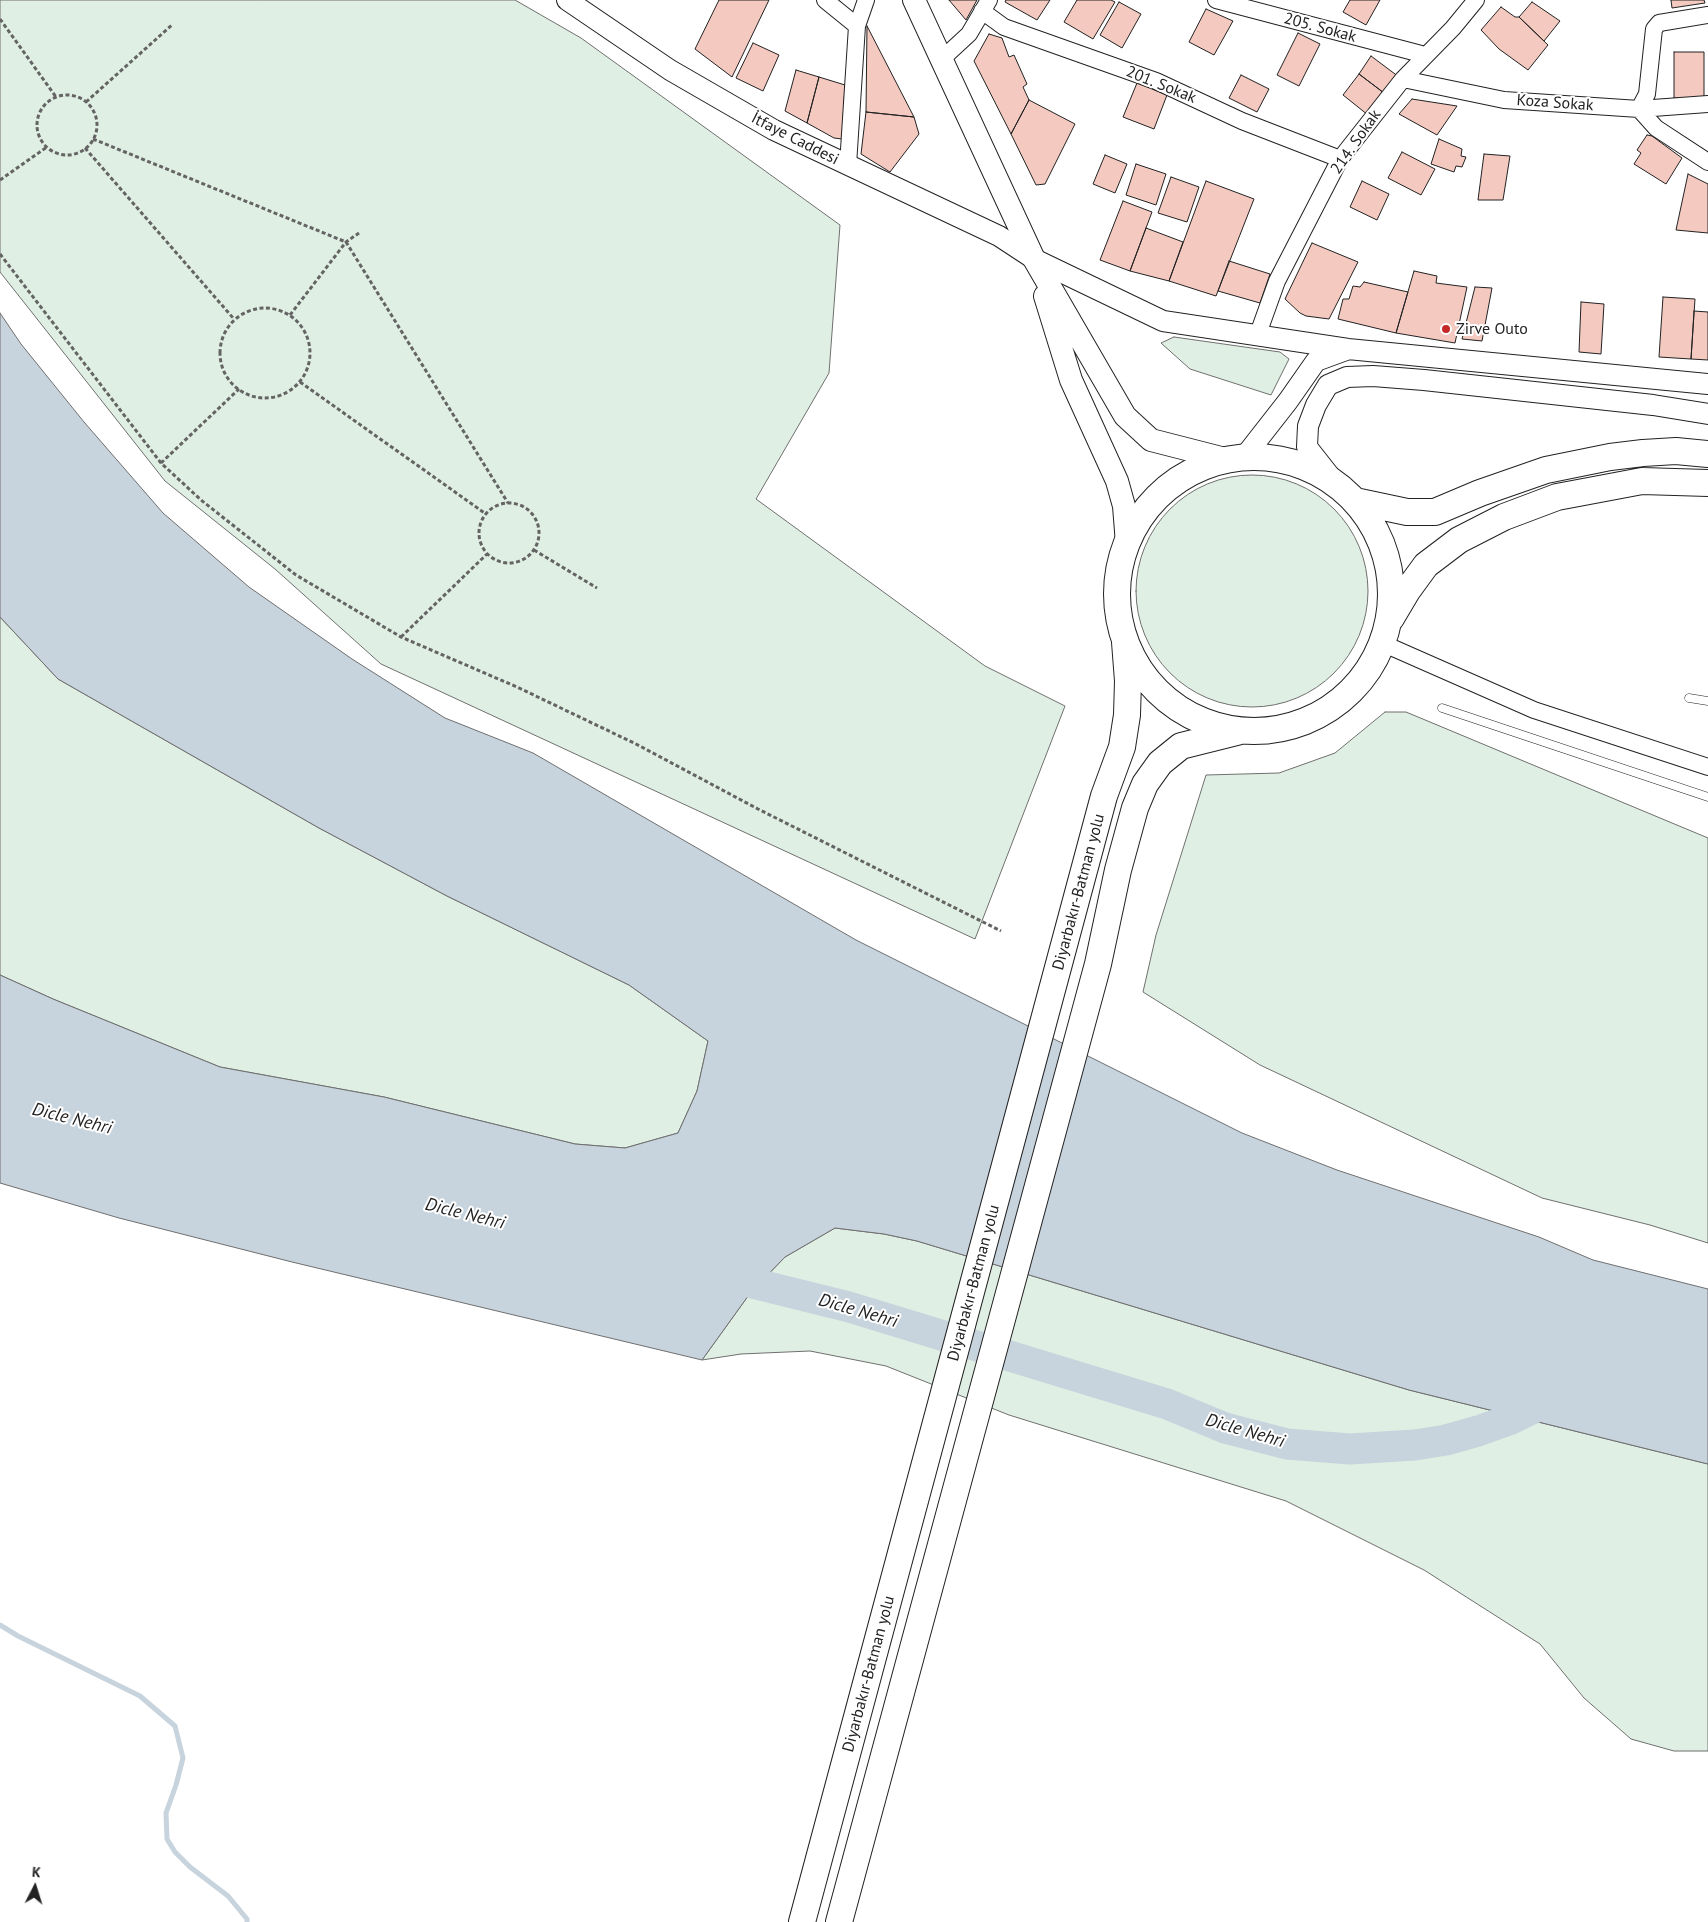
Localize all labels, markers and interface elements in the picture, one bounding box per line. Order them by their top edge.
street label: 205. Sokak [1282,9,1358,47]
street label: 201. Sokak [1123,62,1199,108]
street label: Koza Sokak [1516,91,1594,115]
street label: 214. Sokak [1327,106,1385,178]
street label: İtfaye Caddesi [748,109,842,169]
place label: Zirve Outo [1456,319,1528,339]
marker: Zirve Outo [1440,323,1452,335]
street label: Diyarbakır-Batman yolu [1049,812,1109,972]
water label: Dicle Nehri [30,1099,114,1139]
water label: Dicle Nehri [423,1194,507,1234]
street label: Diyarbakır-Batman yolu [944,1203,1004,1363]
water label: Dicle Nehri [816,1289,900,1333]
water label: Dicle Nehri [1203,1409,1287,1453]
street label: Diyarbakır-Batman yolu [839,1594,899,1754]
north arrow [10,1862,60,1912]
text: K [31,1863,41,1881]

